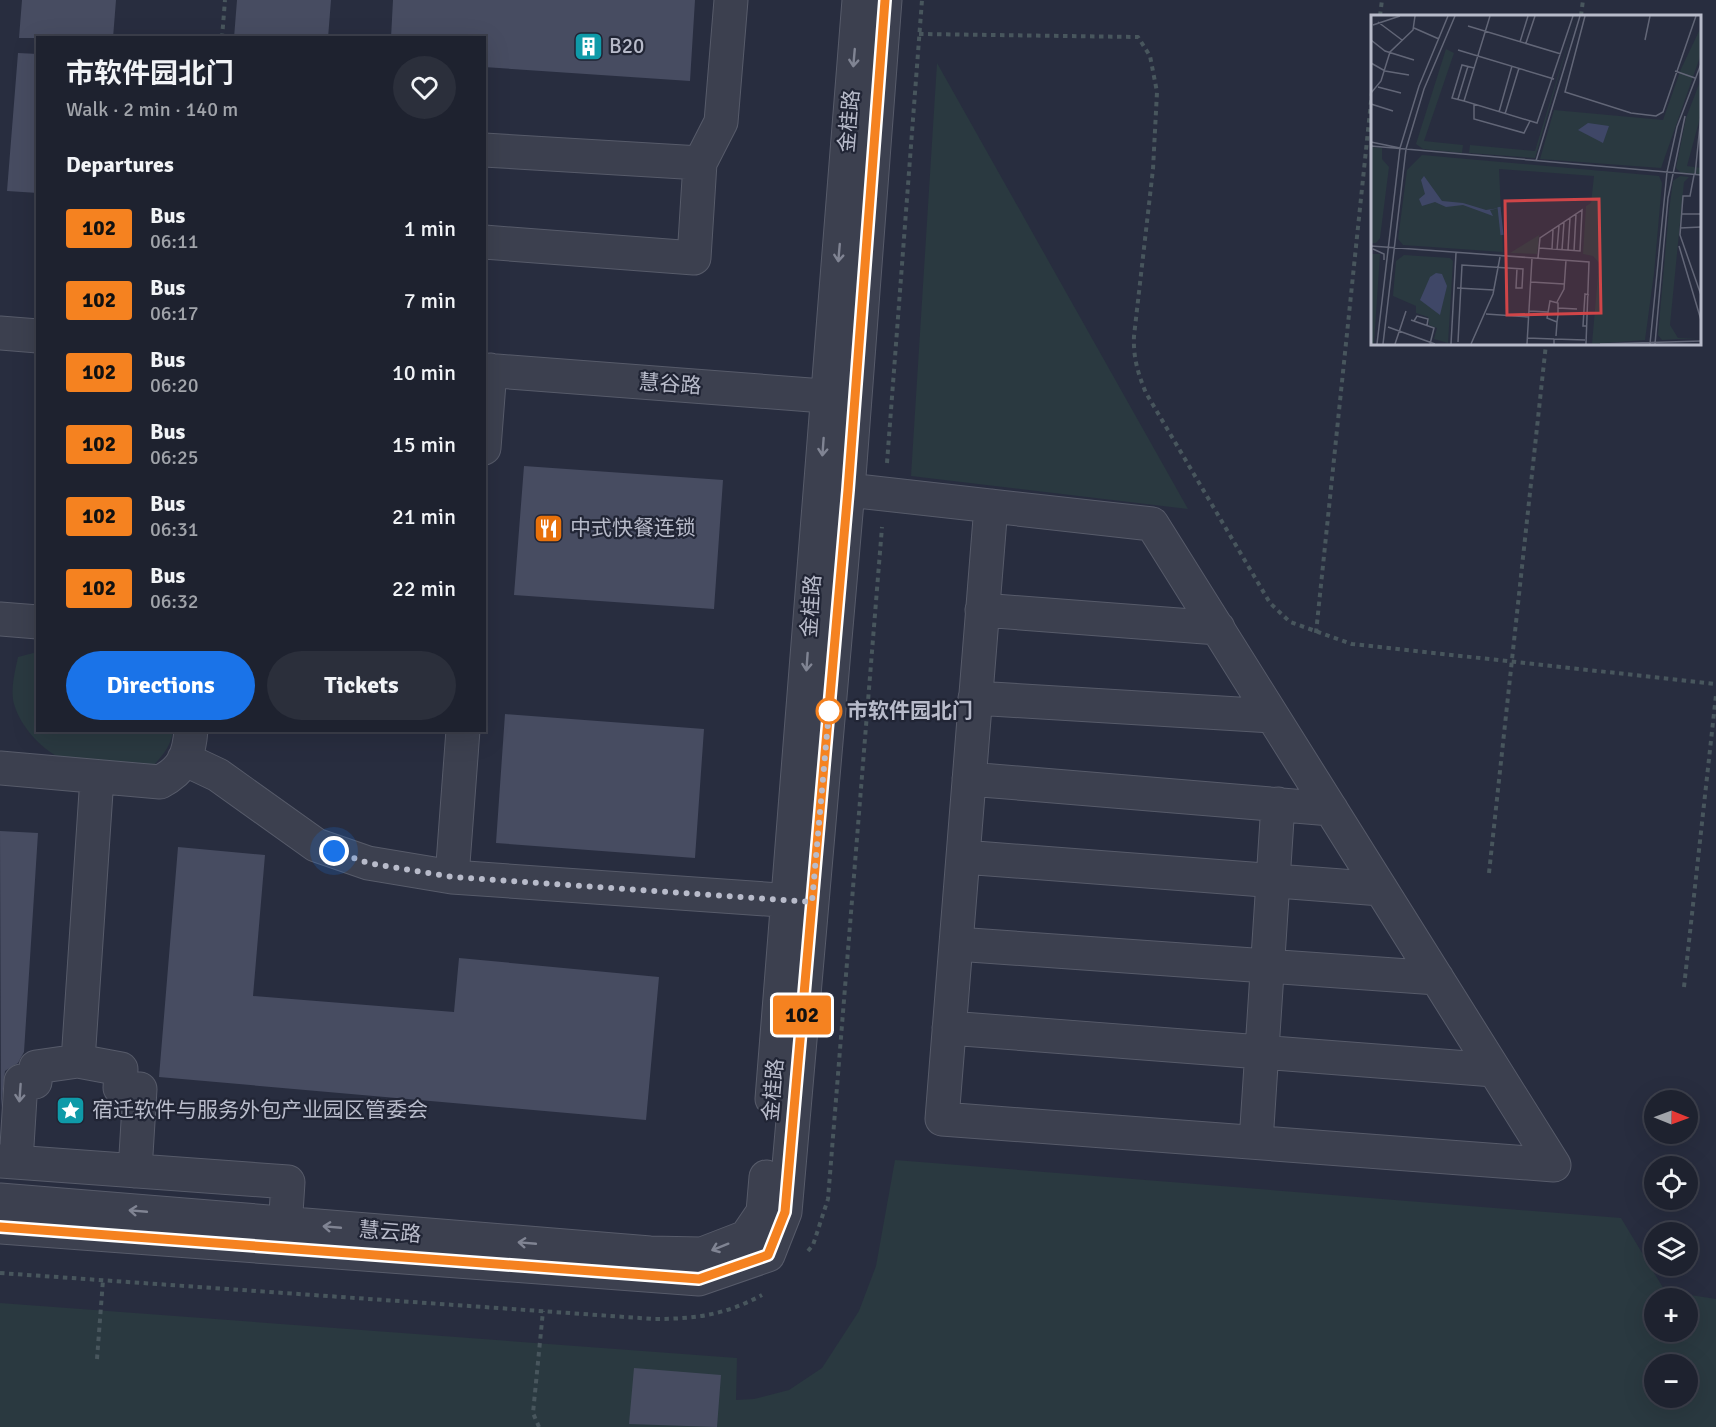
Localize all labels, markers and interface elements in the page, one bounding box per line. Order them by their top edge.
inset map [1371,15,1701,345]
building icon: B20 [572,30,604,62]
place label: B20 [609,33,644,59]
one-way arrow [848,48,859,68]
button: heart [393,56,456,119]
text: 市软件园北门 [66,57,234,91]
street label: 金桂路 [833,88,865,154]
text: Walk · 2 min · 140 m [66,97,238,122]
text: Departures [66,151,174,178]
text: Bus [150,202,185,229]
text: 102 [82,215,116,241]
text: 1 min [404,215,456,242]
text: 06:11 [150,229,199,254]
one-way arrow [833,242,844,262]
text: Bus [150,274,185,301]
text: 102 [82,287,116,313]
text: 7 min [404,287,456,314]
text: 06:17 [150,301,199,326]
text: Bus [150,346,185,373]
text: 102 [82,359,116,385]
text: 10 min [392,359,456,386]
street label: 慧谷路 [638,369,702,399]
text: 06:20 [150,373,199,398]
text: Bus [150,418,185,445]
text: 102 [82,431,116,457]
text: 15 min [392,431,456,458]
one-way arrow [818,437,829,457]
text: 06:25 [150,445,199,470]
text: Bus [150,490,185,517]
text: 102 [82,503,116,529]
text: 21 min [392,503,456,530]
restaurant icon: 中式快餐连锁 [533,512,565,544]
place label: 中式快餐连锁 [570,515,696,541]
text: 06:31 [150,517,199,542]
text: Bus [150,562,185,589]
street label: 金桂路 [796,574,826,638]
text: 102 [82,575,116,601]
text: 22 min [392,575,456,602]
text: 06:32 [150,589,199,614]
button: Directions [66,651,255,720]
button: Tickets [267,651,456,720]
one-way arrow [801,652,812,672]
marker: 市软件园北门 [816,698,842,724]
place label: 市软件园北门 [847,698,973,724]
your location [319,836,349,866]
line badge: 102 [768,996,836,1034]
text: 102 [785,1002,819,1028]
street label: 金桂路 [757,1057,789,1123]
one-way arrow [14,1082,25,1102]
north arrow [1644,1090,1698,1144]
map controls [1644,1090,1698,1408]
place icon: 宿迁软件与服务外包产业园区管委会 [55,1094,87,1126]
place label: 宿迁软件与服务外包产业园区管委会 [92,1097,428,1123]
button: locate [1644,1156,1698,1210]
one-way arrow [128,1205,148,1216]
street label: 慧云路 [357,1216,423,1248]
one-way arrow [323,1221,343,1232]
button: layers [1644,1222,1698,1276]
one-way arrow [517,1237,537,1248]
one-way arrow [711,1242,730,1253]
button: + [1644,1288,1698,1342]
button: − [1644,1354,1698,1408]

